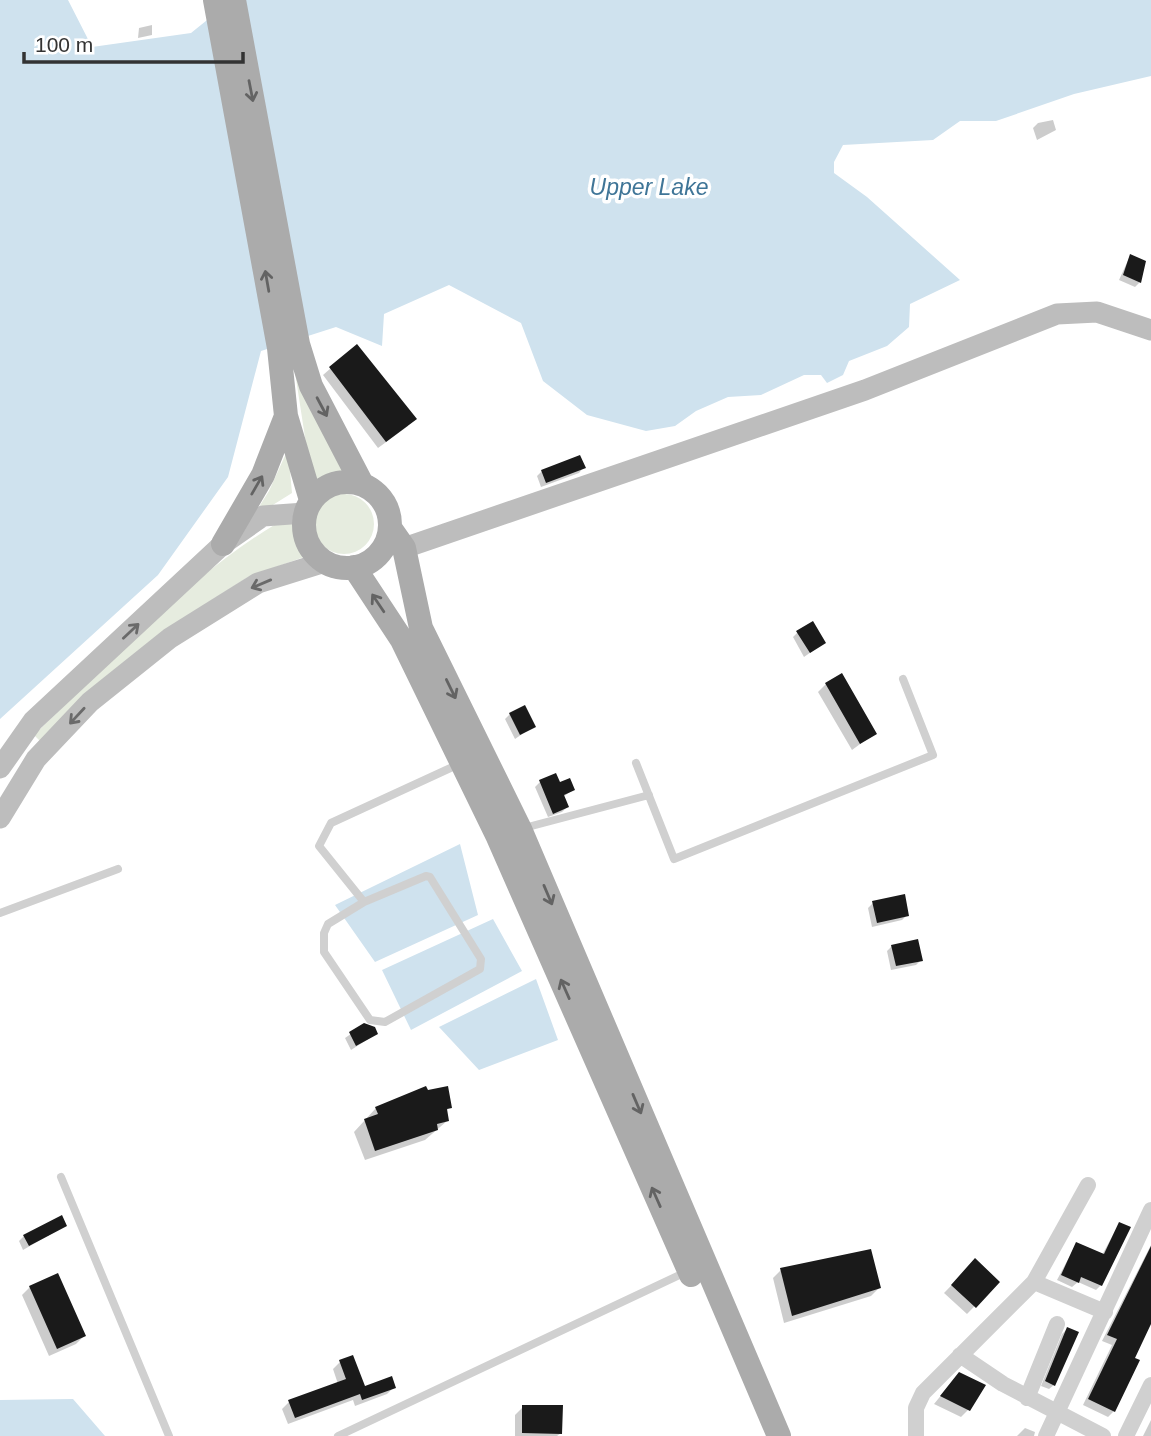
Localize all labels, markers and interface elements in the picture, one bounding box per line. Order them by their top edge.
scale bar [24,21,243,65]
text: 100 m [35,33,93,56]
one-way arrow [244,79,258,102]
water label: Upper Lake [590,174,708,200]
one-way arrow [260,270,273,293]
one-way arrow [315,397,329,417]
one-way arrow [250,476,264,496]
one-way arrow [251,578,272,591]
one-way arrow [371,594,385,614]
one-way arrow [122,623,139,640]
one-way arrow [445,678,459,699]
one-way arrow [68,707,85,724]
one-way arrow [542,883,555,905]
one-way arrow [558,979,571,1000]
one-way arrow [631,1093,644,1115]
one-way arrow [649,1187,662,1208]

